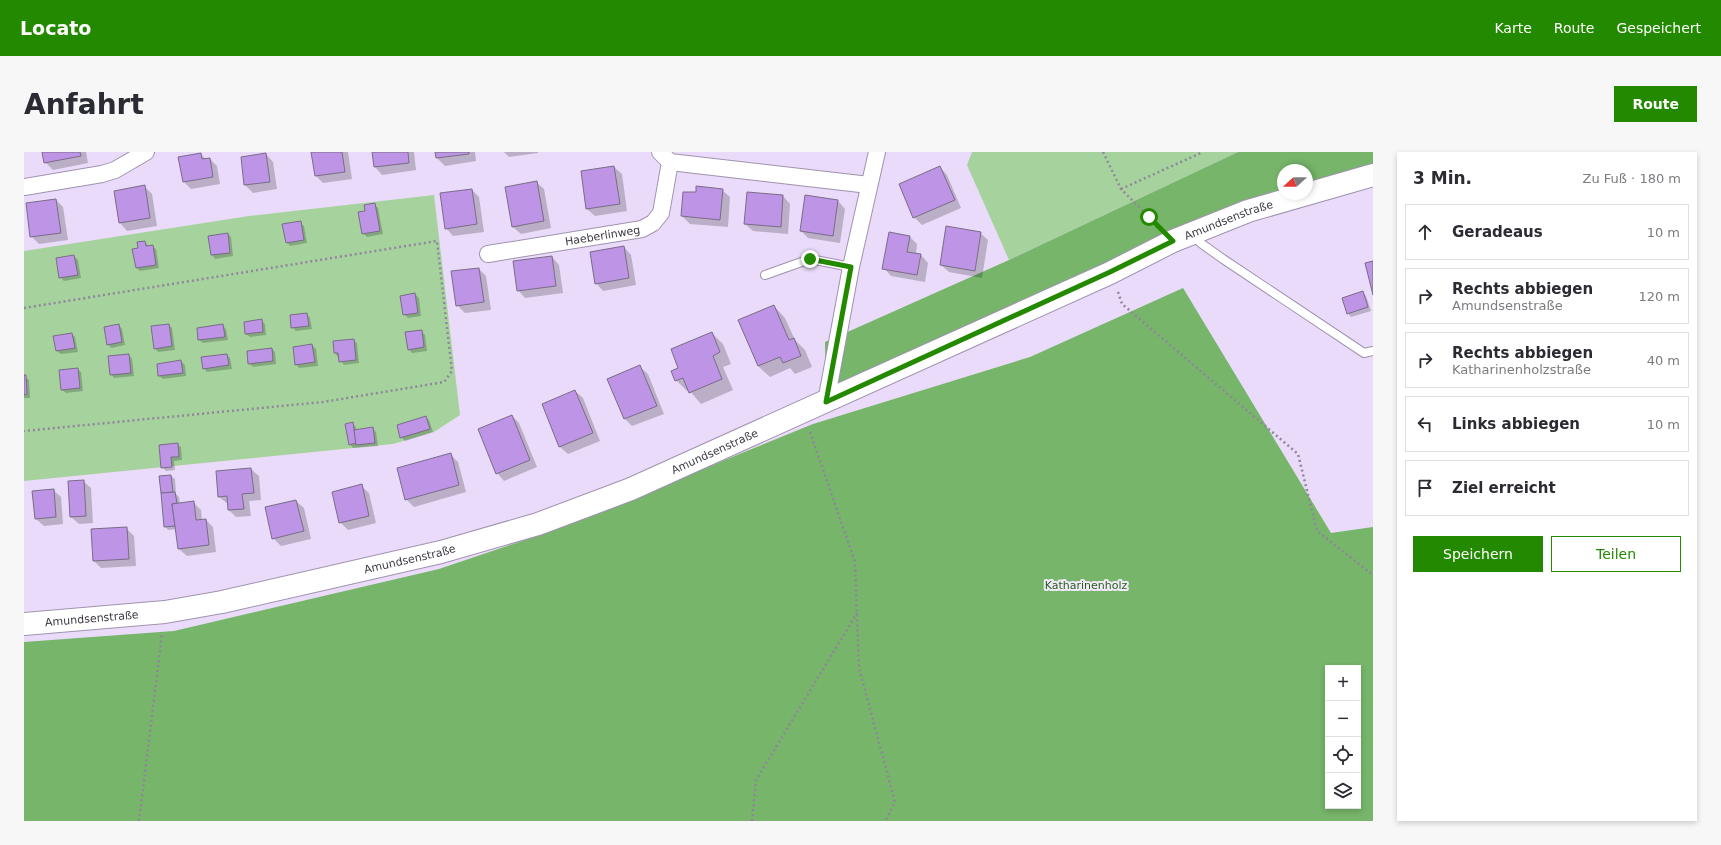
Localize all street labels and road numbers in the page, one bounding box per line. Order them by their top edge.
street label: Amundsenstraße [1183,198,1275,243]
street label: Haeberlinweg [564,223,641,248]
street label: Amundsenstraße [669,426,760,477]
street label: Amundsenstraße [363,542,457,576]
street label: Amundsenstraße [45,608,139,629]

